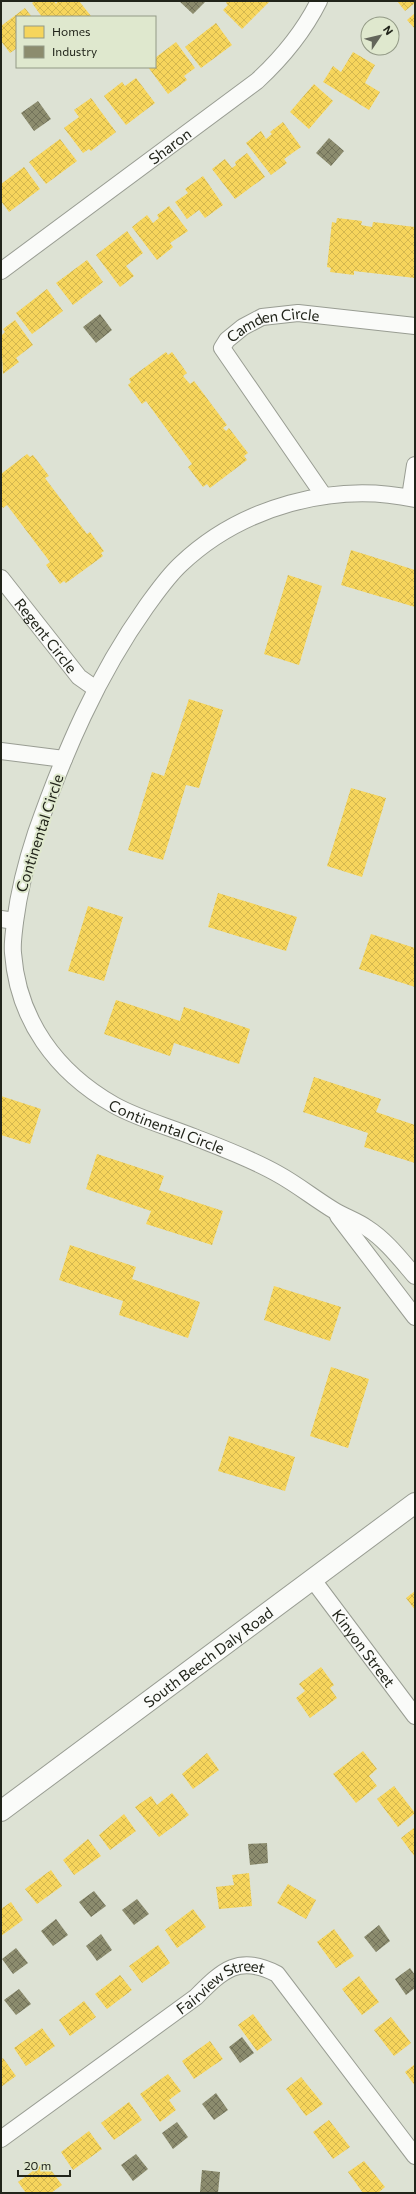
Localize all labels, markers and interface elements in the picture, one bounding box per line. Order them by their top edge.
legend [16,16,156,68]
north arrow [360,16,400,56]
text: N [381,23,396,37]
text: Homes [52,24,90,38]
text: Industry [52,44,97,58]
street label: Sharon [145,124,195,168]
street label: Camden Circle [223,304,321,346]
street label: Regent Circle [11,594,81,676]
street label: Continental Circle [11,772,67,894]
street label: Continental Circle [106,1095,227,1157]
street label: South Beech Daly Road [140,1603,276,1711]
street label: Kinyon Street [329,1605,399,1691]
street label: Fairview Street [172,1956,267,2018]
scale bar [18,2152,70,2178]
text: 20 m [24,2158,51,2172]

